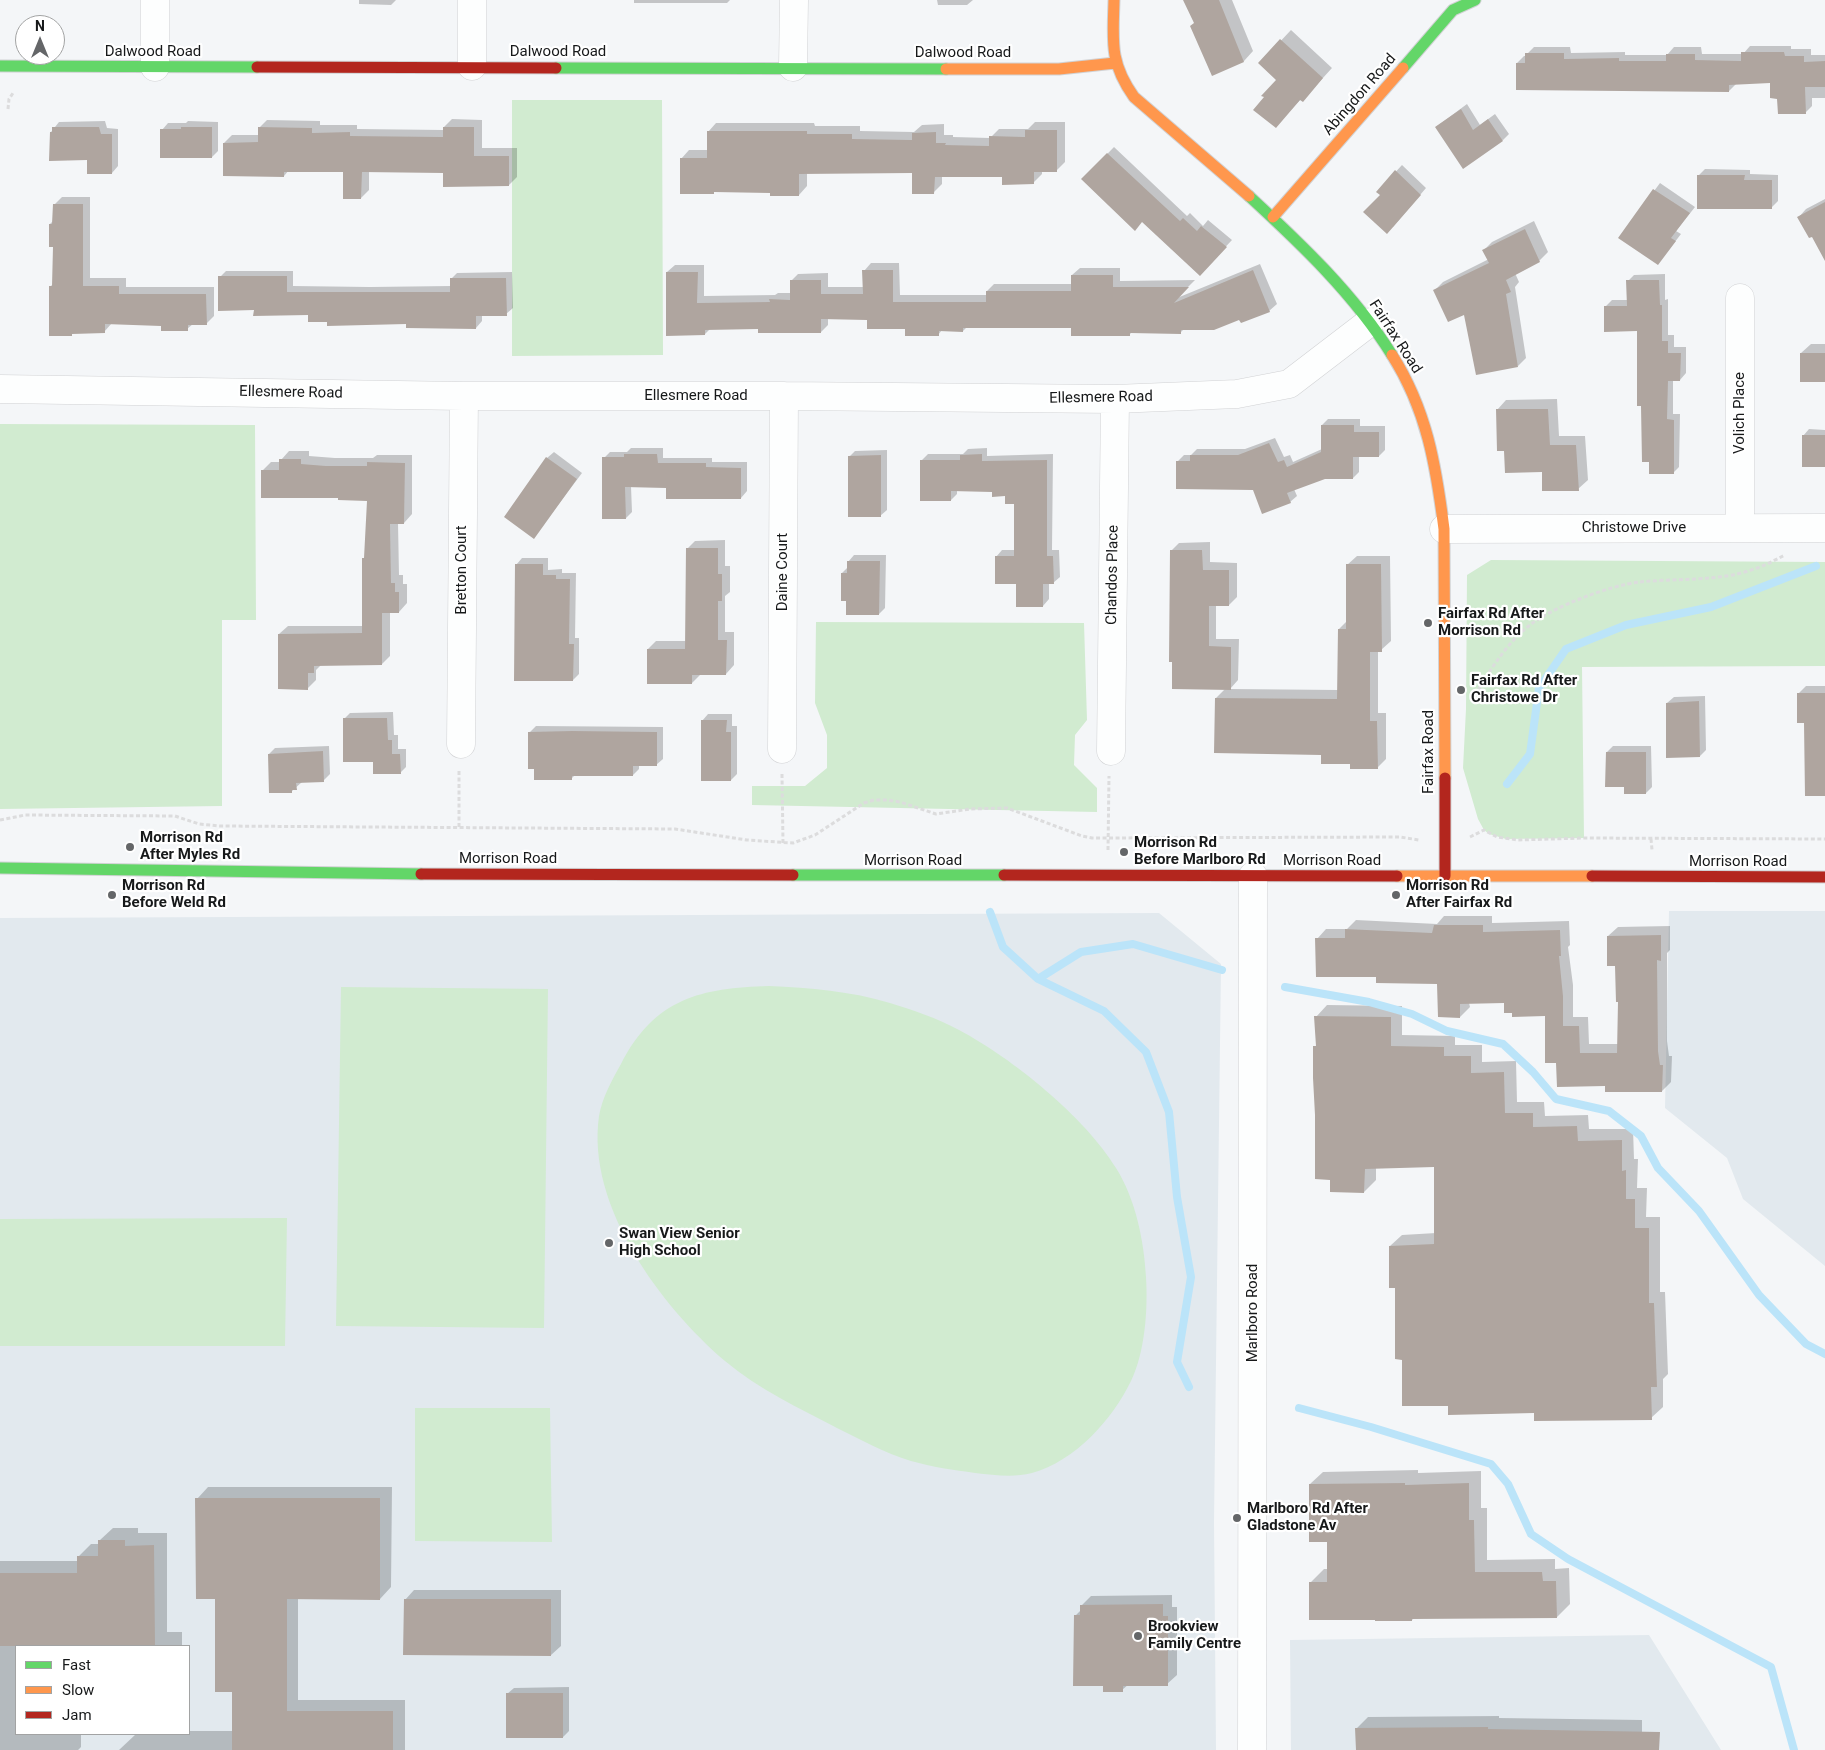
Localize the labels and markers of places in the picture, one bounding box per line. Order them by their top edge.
place label: Fairfax Rd After Morrison Rd [1438,605,1544,640]
marker: Fairfax Rd After Morrison Rd [1422,617,1434,629]
place label: Fairfax Rd After Christowe Dr [1471,672,1577,707]
marker: Fairfax Rd After Christowe Dr [1455,684,1467,696]
place label: Morrison Rd After Myles Rd [140,829,240,864]
place label: Morrison Rd Before Marlboro Rd [1134,834,1266,869]
marker: Morrison Rd After Myles Rd [124,841,136,853]
marker: Morrison Rd Before Marlboro Rd [1118,846,1130,858]
place label: Morrison Rd Before Weld Rd [122,877,226,912]
place label: Morrison Rd After Fairfax Rd [1406,877,1512,912]
marker: Morrison Rd Before Weld Rd [106,889,118,901]
marker: Morrison Rd After Fairfax Rd [1390,889,1402,901]
place label: Swan View Senior High School [619,1225,740,1260]
marker: Swan View Senior High School [603,1237,615,1249]
place label: Marlboro Rd After Gladstone Av [1247,1500,1368,1535]
marker: Marlboro Rd After Gladstone Av [1231,1512,1243,1524]
place label: Brookview Family Centre [1148,1618,1241,1653]
marker: Brookview Family Centre [1132,1630,1144,1642]

